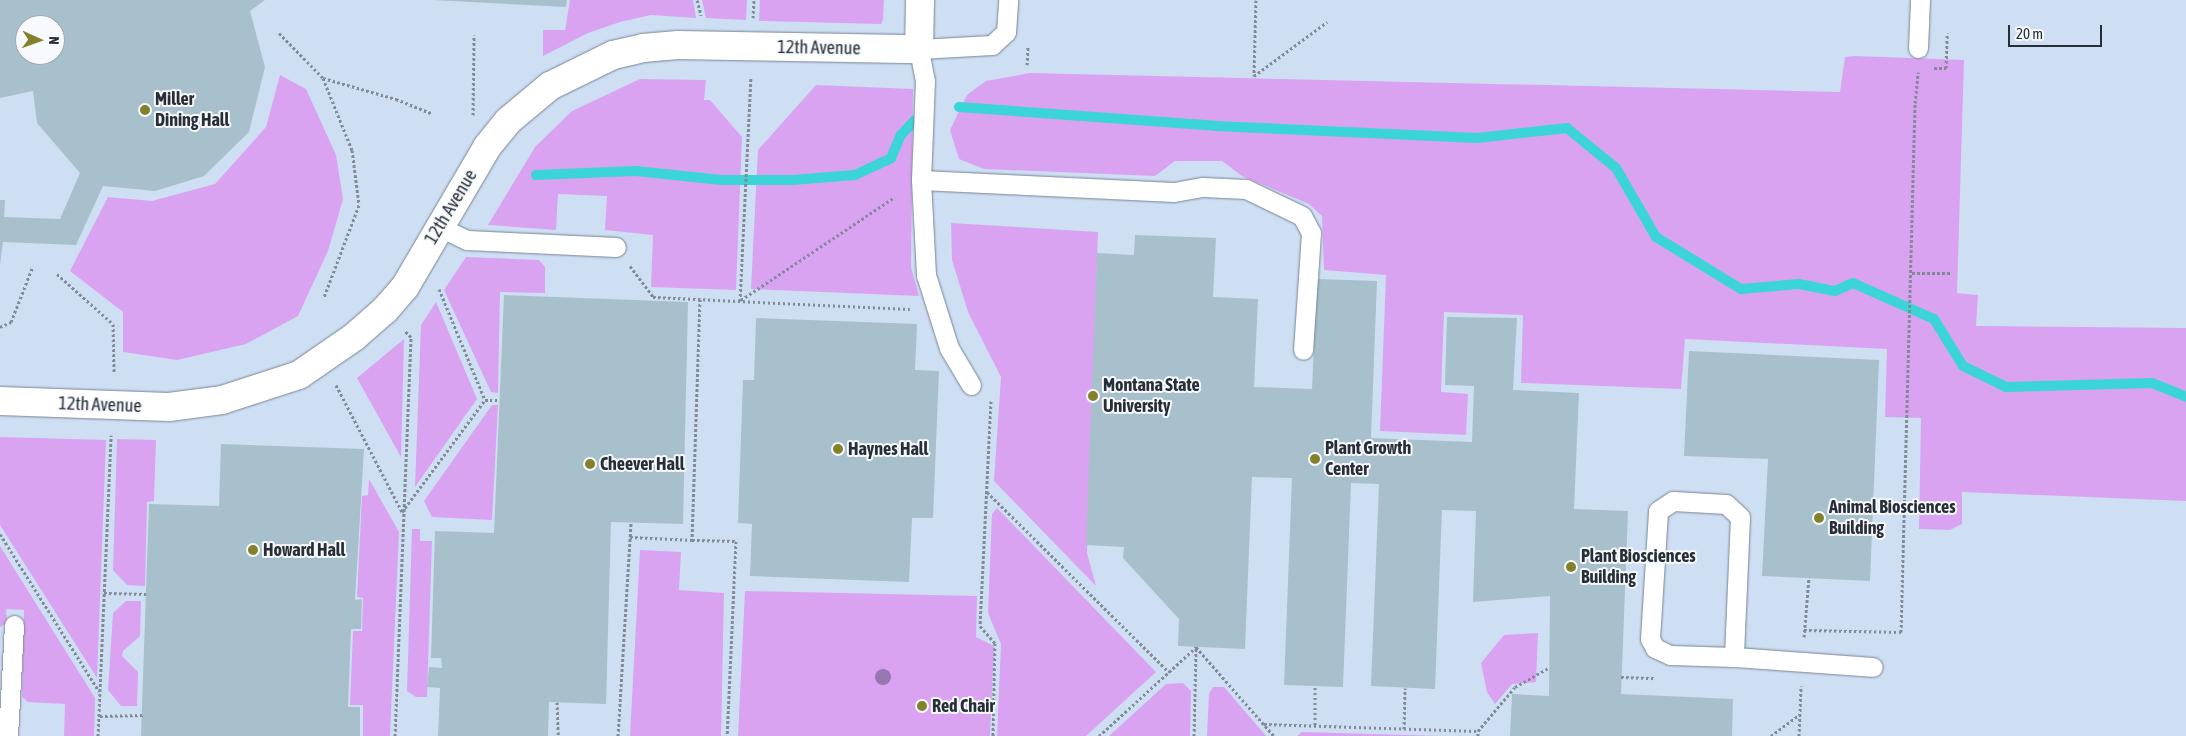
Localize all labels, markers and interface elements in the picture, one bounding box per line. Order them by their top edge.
north arrow [15,15,65,65]
scale bar [2011,15,2105,47]
text: 20 m [2016,25,2043,42]
text: N [46,36,62,45]
street label: 12th Avenue [777,36,861,60]
place label: Miller Dining Hall [155,89,229,132]
marker: Miller Dining Hall [139,104,151,116]
street label: 12th Avenue [420,166,482,248]
place label: Montana State University [1103,375,1200,418]
marker: Montana State University [1087,390,1099,402]
street label: 12th Avenue [58,393,142,417]
place label: Haynes Hall [848,438,928,460]
place label: Plant Growth Center [1325,438,1411,480]
marker: Haynes Hall [832,443,844,455]
place label: Cheever Hall [600,453,684,475]
marker: Plant Growth Center [1309,453,1321,465]
marker: Cheever Hall [584,458,596,470]
place label: Animal Biosciences Building [1829,497,1956,540]
marker: Animal Biosciences Building [1813,512,1825,524]
place label: Howard Hall [263,539,345,561]
marker: Howard Hall [247,544,259,556]
place label: Plant Biosciences Building [1581,546,1696,588]
marker: Plant Biosciences Building [1565,561,1577,573]
place label: Red Chair [932,695,995,717]
marker: Red Chair [916,700,928,712]

